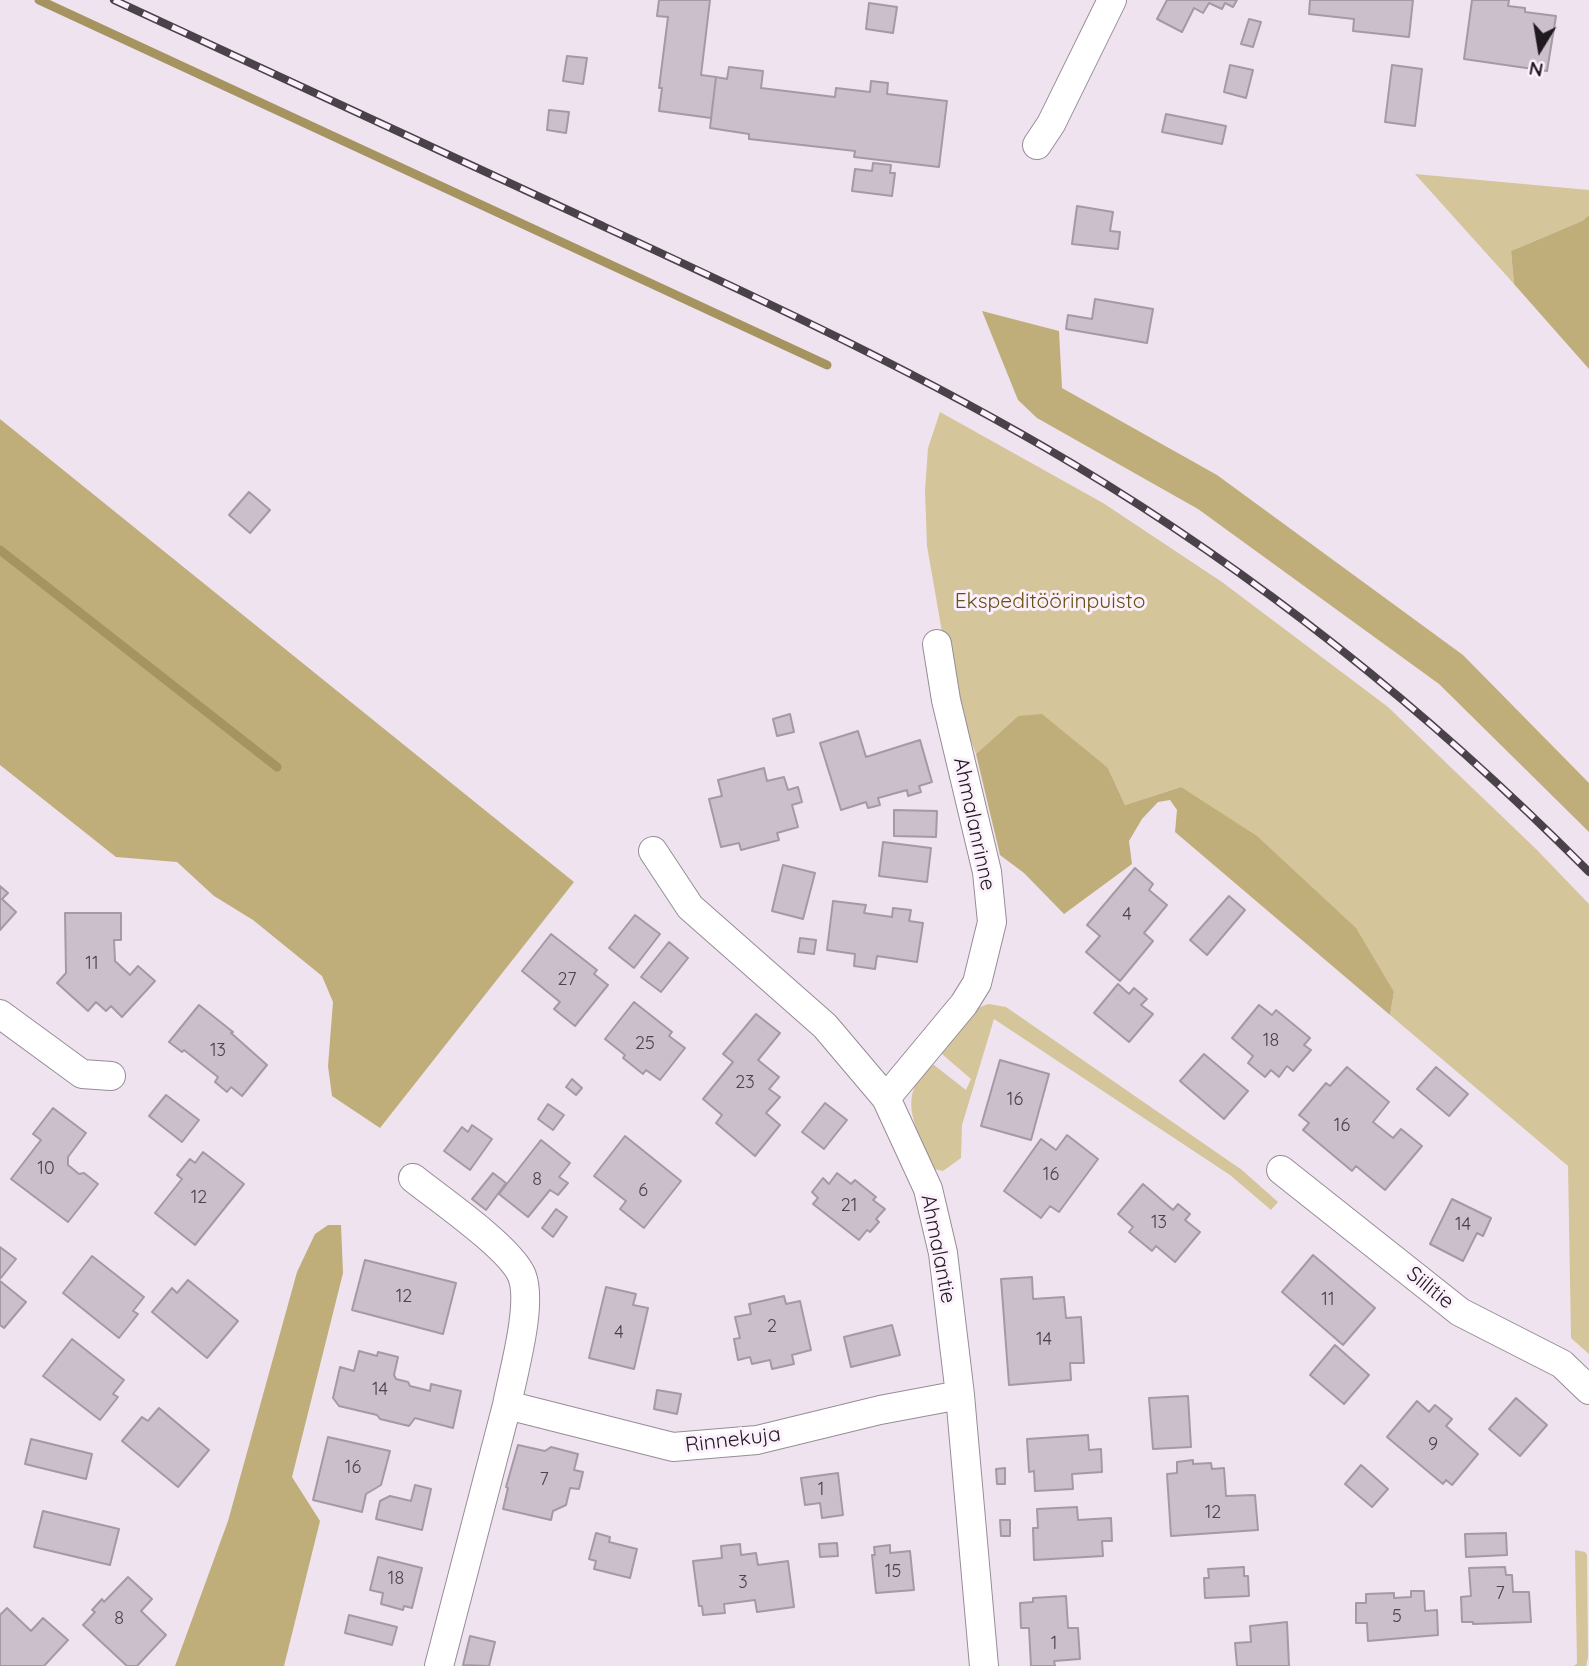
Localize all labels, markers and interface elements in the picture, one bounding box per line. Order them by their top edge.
north arrow [1505,14,1575,84]
text: N [1527,57,1545,83]
park label: Ekspeditöörinpuisto [955,589,1145,615]
street label: Ahmalanrinne [948,755,1000,893]
house number: 4 [1122,904,1132,926]
house number: 11 [85,953,99,975]
house number: 27 [558,969,576,991]
house number: 18 [1263,1030,1279,1052]
house number: 25 [635,1033,655,1055]
house number: 13 [210,1040,226,1062]
house number: 23 [735,1072,755,1094]
house number: 16 [1007,1089,1023,1111]
house number: 16 [1334,1115,1350,1137]
house number: 10 [37,1158,55,1180]
house number: 16 [1043,1164,1059,1186]
house number: 8 [532,1169,542,1191]
house number: 6 [638,1180,648,1202]
house number: 12 [191,1187,207,1209]
street label: Ahmalantie [915,1192,961,1306]
house number: 21 [841,1195,857,1217]
house number: 13 [1151,1212,1167,1234]
house number: 14 [1455,1214,1471,1236]
street label: Siilitie [1401,1261,1459,1315]
house number: 12 [396,1286,412,1308]
house number: 11 [1321,1289,1335,1311]
house number: 2 [767,1316,777,1338]
house number: 4 [614,1322,624,1344]
house number: 14 [1036,1329,1052,1351]
house number: 14 [372,1379,388,1401]
street label: Rinnekuja [684,1422,782,1458]
house number: 9 [1428,1434,1438,1456]
house number: 16 [345,1457,361,1479]
house number: 7 [539,1469,549,1491]
house number: 1 [818,1479,824,1501]
house number: 12 [1205,1502,1221,1524]
house number: 15 [885,1561,901,1583]
house number: 18 [388,1568,404,1590]
house number: 3 [738,1572,748,1594]
house number: 7 [1495,1583,1505,1605]
house number: 5 [1392,1606,1402,1628]
house number: 8 [114,1608,124,1630]
house number: 1 [1051,1633,1057,1655]

